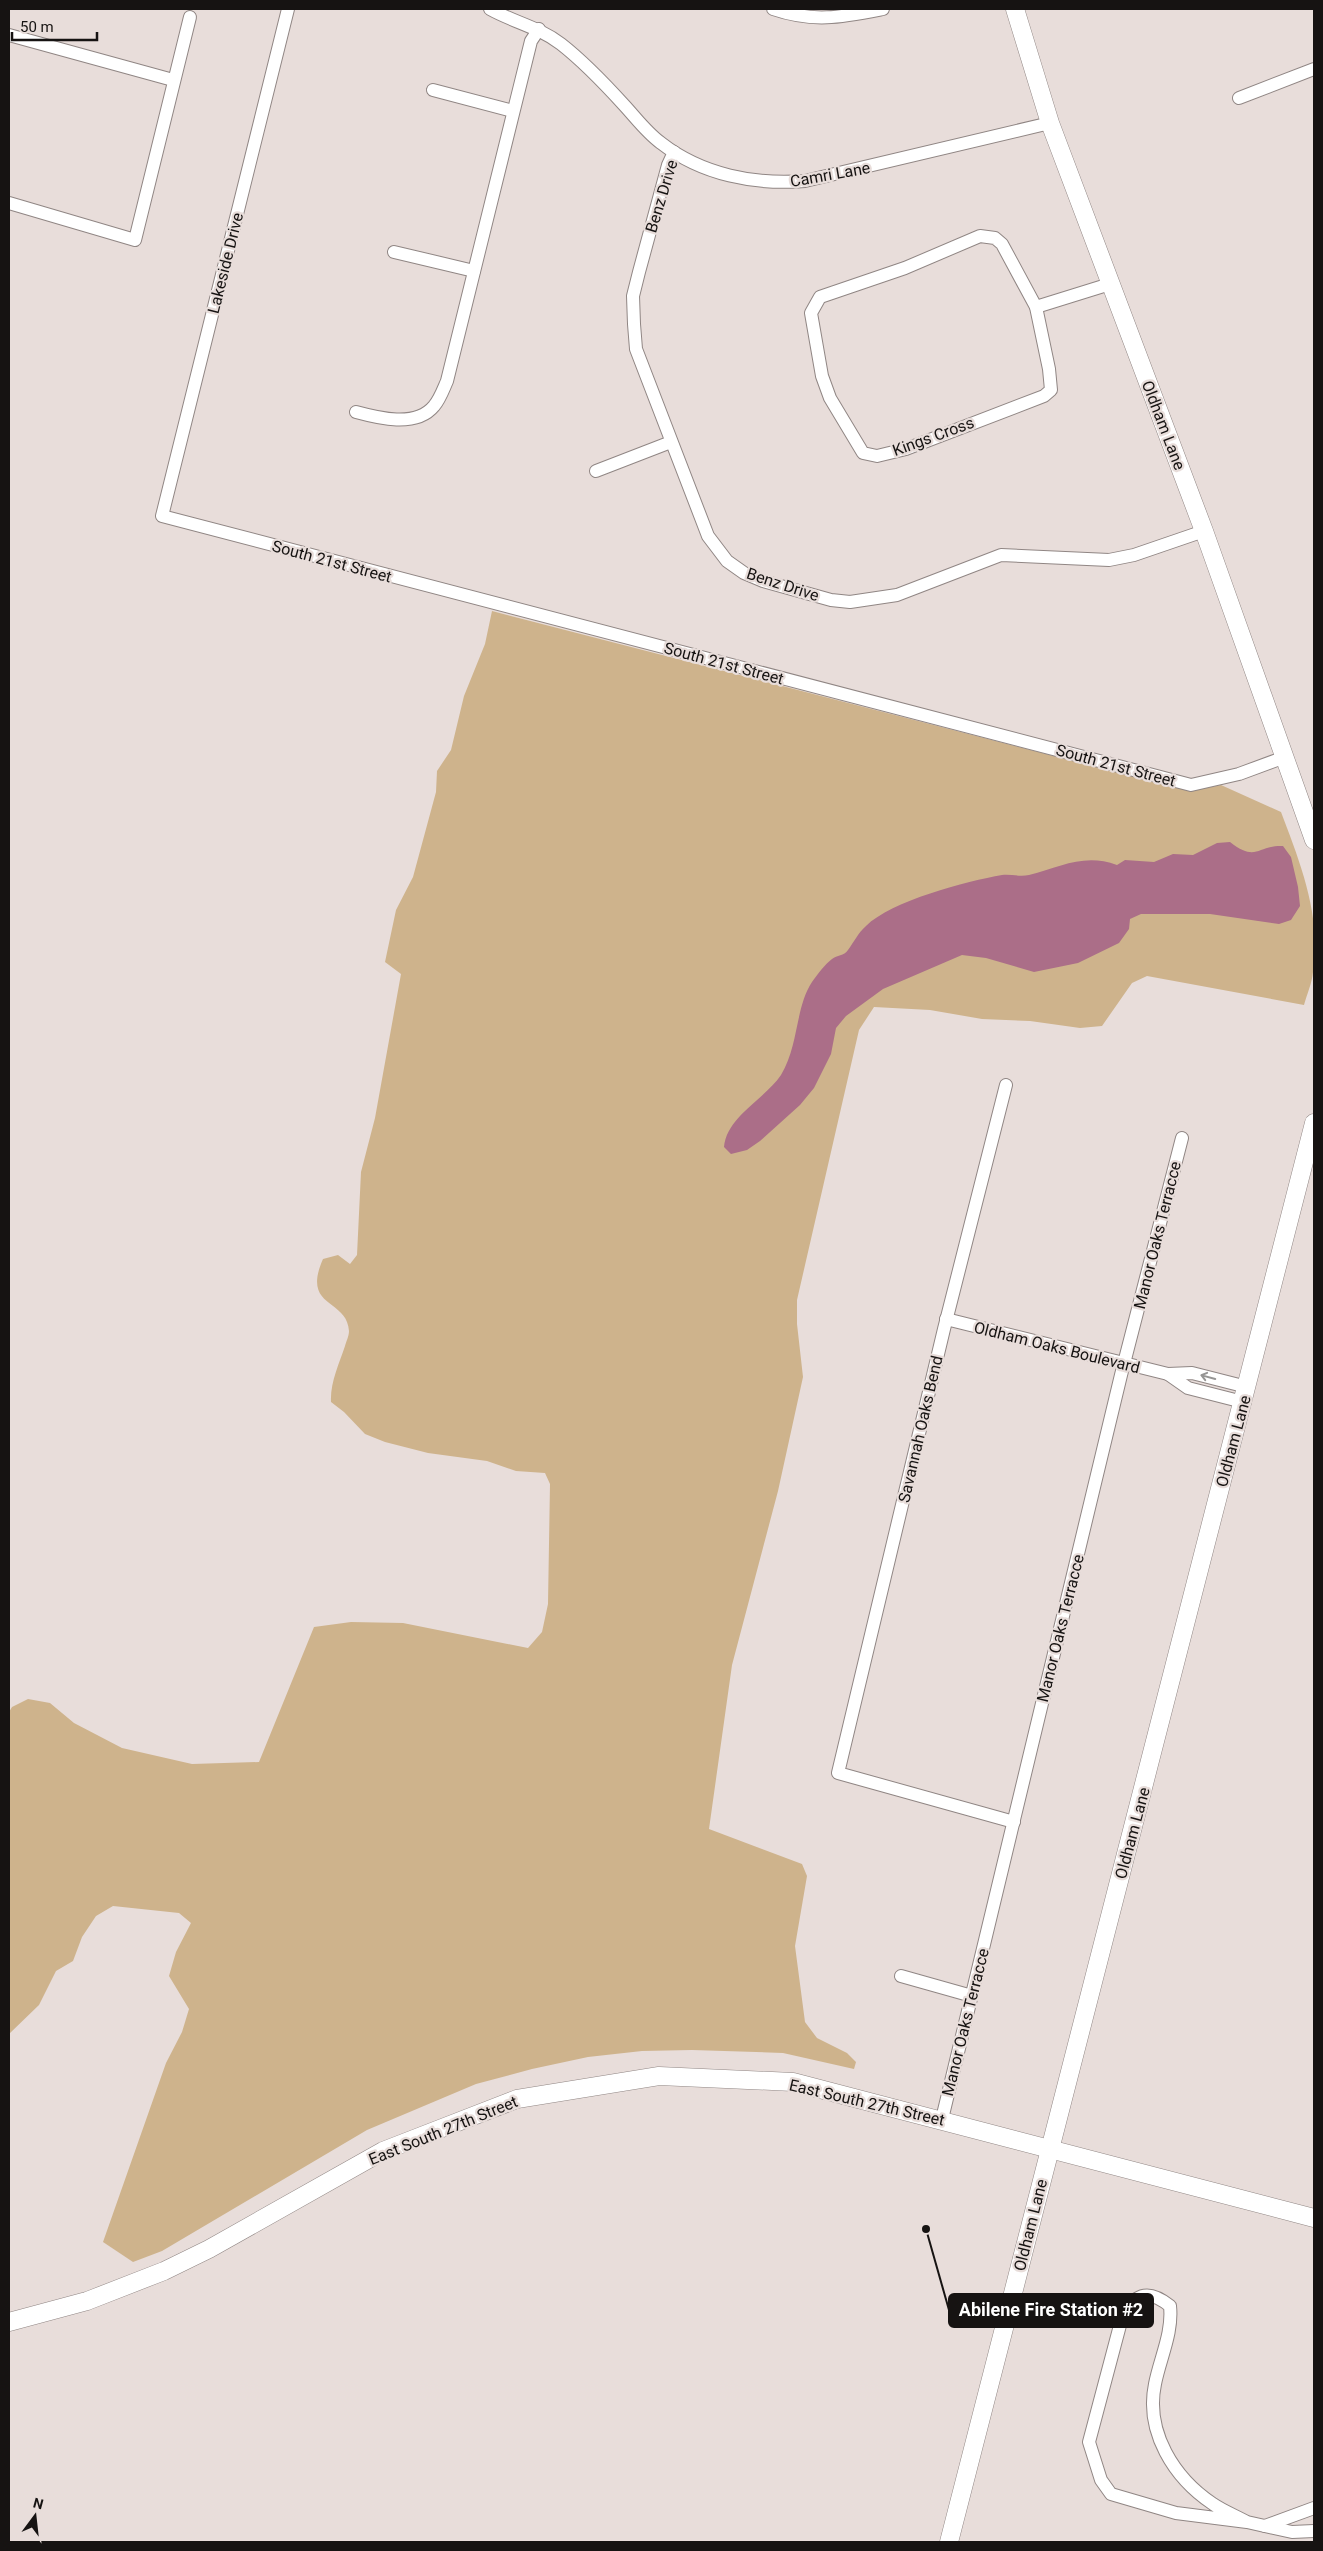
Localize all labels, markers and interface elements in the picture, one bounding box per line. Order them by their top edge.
scale bar [12,10,98,42]
text: 50 m [20,18,54,36]
street label: Benz Drive [641,157,682,235]
street label: Camri Lane [789,158,872,191]
street label: Lakeside Drive [204,211,247,316]
street label: Oldham Lane [1138,378,1189,472]
street label: Kings Cross [890,413,976,460]
street label: South 21st Street [270,536,394,587]
street label: Benz Drive [744,564,822,605]
street label: South 21st Street [662,638,786,689]
street label: South 21st Street [1054,740,1178,791]
street label: Manor Oaks Terracce [1130,1159,1185,1311]
street label: Oldham Oaks Boulevard [972,1318,1142,1377]
street label: Savannah Oaks Bend [894,1354,947,1504]
one-way arrow [1200,1372,1216,1381]
street label: Oldham Lane [1212,1393,1255,1489]
street label: Manor Oaks Terracce [1033,1552,1088,1704]
street label: Oldham Lane [1111,1785,1154,1881]
street label: Manor Oaks Terracce [938,1946,993,2098]
street label: East South 27th Street [787,2075,946,2130]
street label: East South 27th Street [366,2092,520,2169]
street label: Oldham Lane [1010,2177,1051,2273]
callout: Abilene Fire Station #2 [949,2294,1153,2327]
text: Abilene Fire Station #2 [959,2299,1143,2320]
north arrow [10,2491,60,2541]
text: N [32,2494,45,2512]

